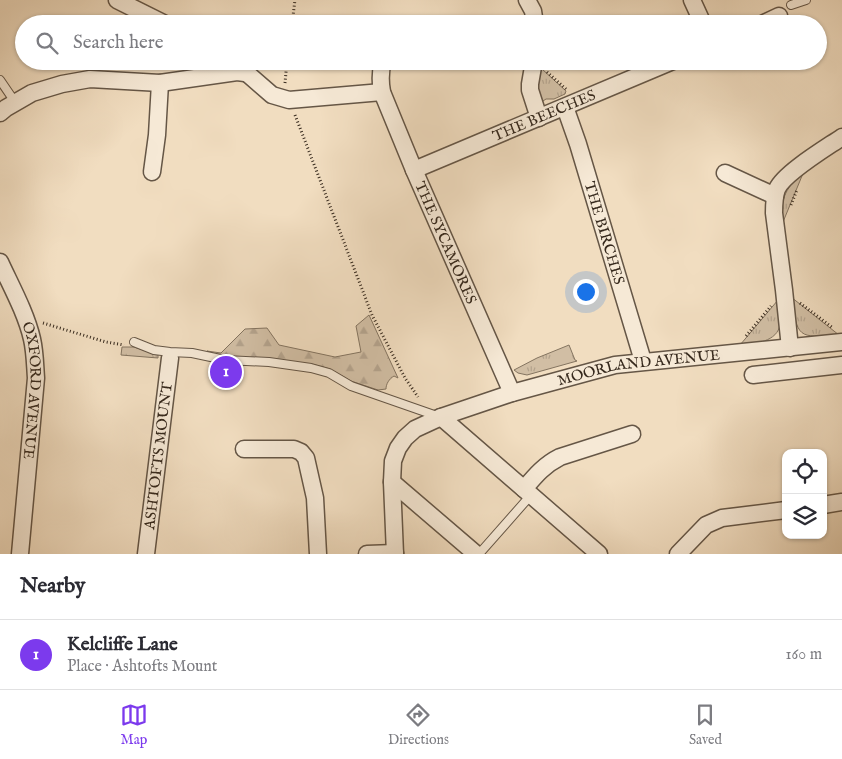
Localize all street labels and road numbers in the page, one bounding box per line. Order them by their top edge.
street label: THE BEECHES [490,85,598,145]
street label: THE SYCAMORES [411,179,481,307]
street label: THE BIRCHES [580,179,629,287]
street label: OXFORD AVENUE [18,319,46,460]
street label: MOORLAND AVENUE [555,345,721,390]
street label: ASHTOFTS MOUNT [139,381,176,532]

